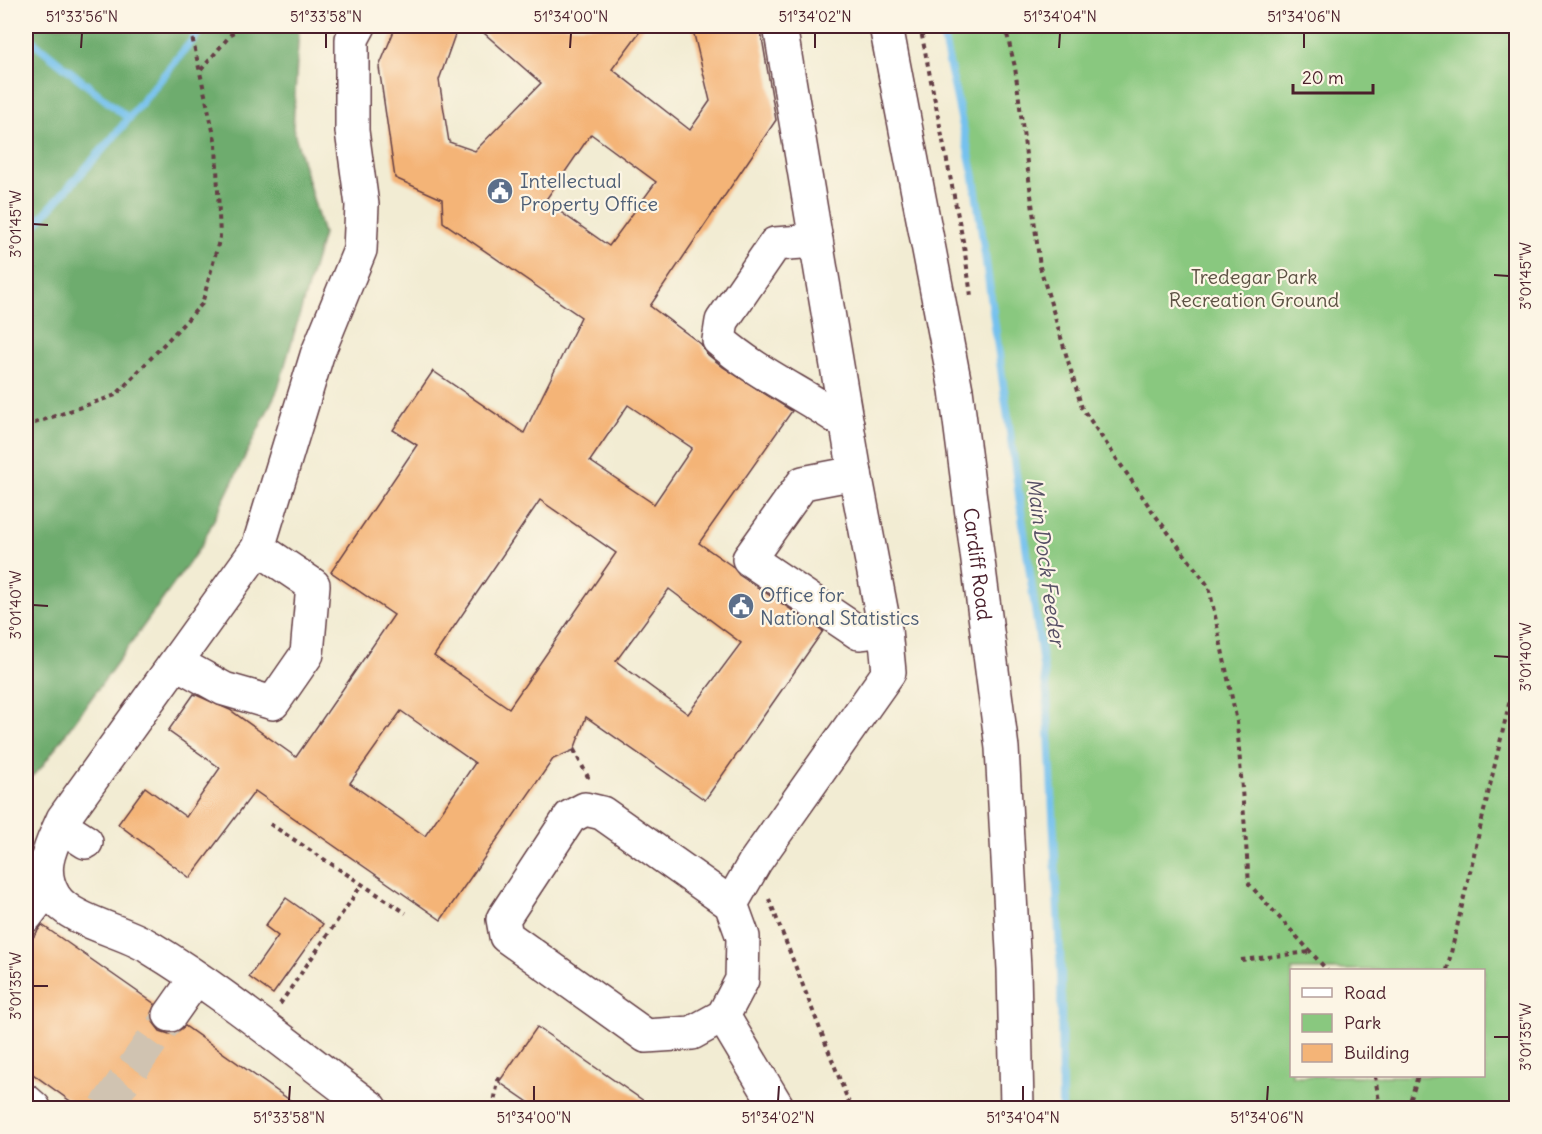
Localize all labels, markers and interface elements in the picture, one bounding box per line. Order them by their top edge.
text: 51°33'56"N [46,7,118,26]
text: 51°33'58"N [290,7,362,26]
text: 51°34'00"N [534,7,608,26]
text: 51°34'02"N [778,7,852,26]
text: 51°34'04"N [1023,7,1097,26]
text: 51°34'06"N [1267,7,1341,26]
scale bar [1293,57,1372,95]
text: 20 m [1302,66,1344,89]
place label: Intellectual Property Office [520,168,658,216]
public building icon: Intellectual Property Office [485,176,515,206]
text: 3°01'45"W [6,190,25,258]
text: 3°01'45"W [1516,242,1535,310]
park label: Tredegar Park Recreation Ground [1169,264,1339,312]
water label: Main Dock Feeder [1021,476,1071,650]
street label: Cardiff Road [959,506,998,622]
text: 3°01'40"W [6,570,25,640]
place label: Office for National Statistics [760,582,919,630]
public building icon: Office for National Statistics [726,591,756,621]
text: 3°01'40"W [1516,622,1535,692]
text: 3°01'35"W [6,952,25,1020]
legend [1290,969,1485,1077]
text: Road [1344,981,1387,1004]
text: 3°01'35"W [1516,1003,1535,1071]
text: Park [1344,1011,1381,1034]
text: Building [1344,1041,1409,1064]
text: 51°33'58"N [253,1108,325,1127]
text: 51°34'00"N [497,1108,571,1127]
text: 51°34'02"N [741,1108,815,1127]
text: 51°34'04"N [986,1108,1060,1127]
text: 51°34'06"N [1230,1108,1304,1127]

